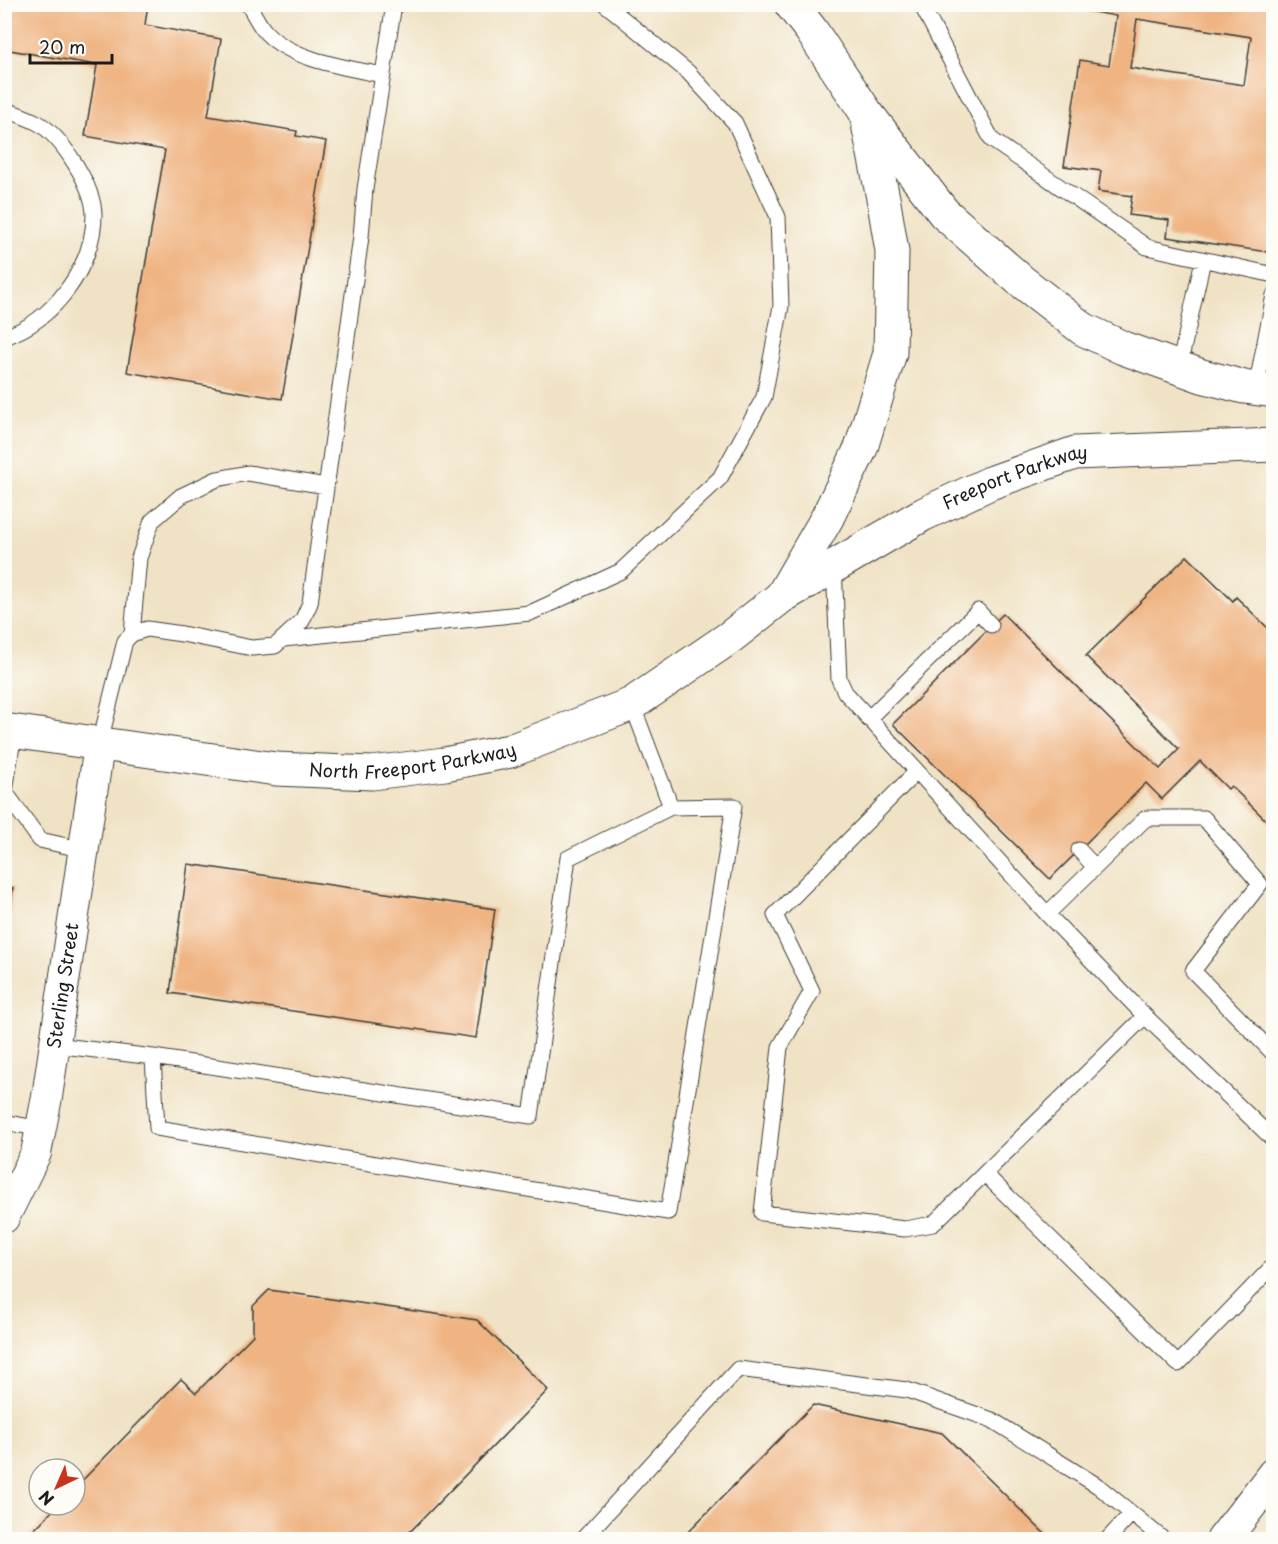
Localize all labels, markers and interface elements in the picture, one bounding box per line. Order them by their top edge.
scale bar [30,27,112,65]
text: 20 m [39,33,85,60]
street label: Freeport Parkway [937,438,1088,516]
street label: North Freeport Parkway [308,735,519,785]
street label: Sterling Street [39,921,85,1050]
north arrow [27,1457,87,1517]
text: N [33,1485,59,1512]

